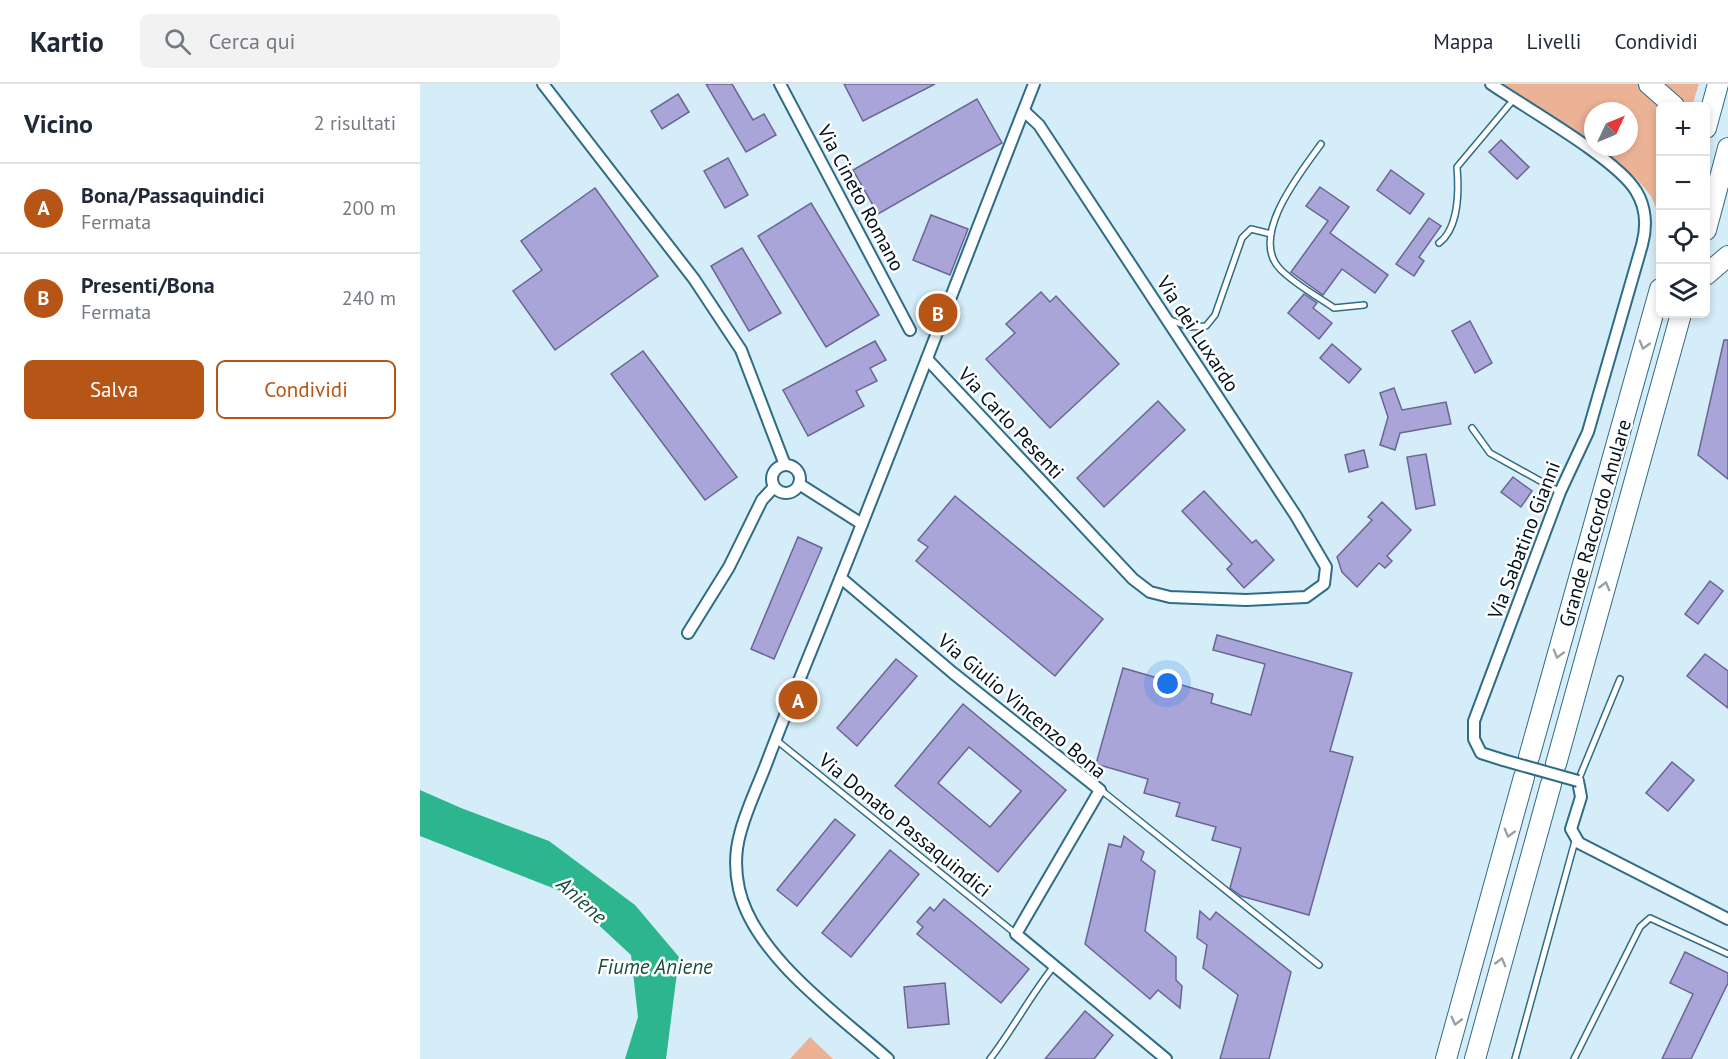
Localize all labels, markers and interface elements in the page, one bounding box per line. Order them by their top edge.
search box [140,14,560,68]
text: Kartio [30,23,104,60]
icon: search [161,25,194,58]
text: Cerca qui [209,27,295,55]
text: Mappa [1433,28,1493,55]
text: Livelli [1526,28,1581,55]
text: Condividi [1614,28,1698,55]
north arrow [1584,102,1638,156]
map controls [1656,102,1710,318]
button: + [1656,102,1710,156]
text: Vicino [24,107,93,140]
text: 2 risultati [314,110,396,136]
street label: Via Cineto Romano [811,120,910,276]
button: − [1656,156,1710,210]
text: Bona/Passaquindici [81,181,265,209]
text: A [37,195,50,221]
text: 200 m [342,195,396,221]
text: Fermata [81,209,151,235]
button: locate [1656,210,1710,264]
button: layers [1656,264,1710,318]
street label: Via dei Luxardo [1150,270,1245,397]
text: Presenti/Bona [81,271,215,299]
text: B [38,285,49,311]
text: 240 m [342,285,396,311]
pin: B [918,290,958,336]
text: Fermata [81,299,151,325]
one-way arrow [1639,339,1651,350]
button: Salva [24,360,204,419]
button: Condividi [216,360,396,419]
street label: Via Carlo Pesenti [952,361,1070,485]
street label: Grande Raccordo Anulare [1553,416,1637,630]
street label: Via Sabatino Gianni [1482,457,1566,624]
one-way arrow [1598,581,1610,592]
street label: Via Giulio Vincenzo Bona [932,627,1112,784]
one-way arrow [1553,648,1565,659]
your location [1153,669,1182,698]
pin: A [778,678,818,722]
street label: Via Donato Passaquindici [813,747,997,903]
one-way arrow [1503,828,1516,838]
water label: Aniene [550,870,613,930]
water label: Fiume Aniene [597,953,713,980]
one-way arrow [1494,957,1507,967]
one-way arrow [1451,1016,1464,1026]

